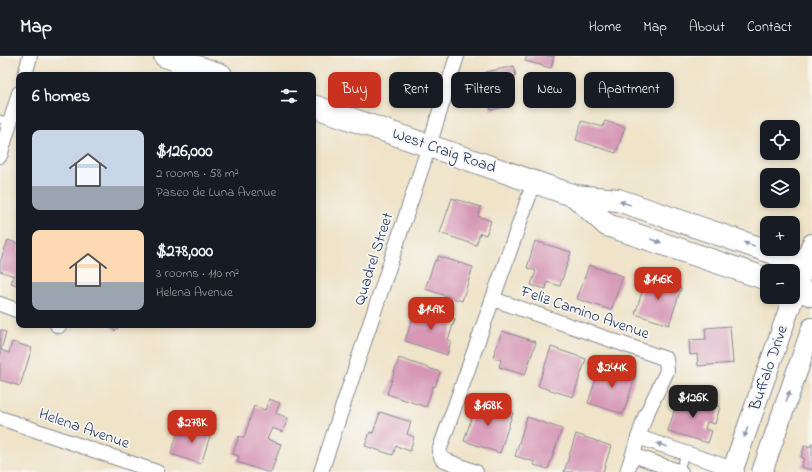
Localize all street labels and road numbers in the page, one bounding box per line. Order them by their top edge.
street label: West Craig Road [389,122,499,180]
street label: Quadrel Street [348,209,400,308]
street label: Feliz Camino Avenue [517,279,653,347]
street label: Buffalo Drive [743,322,795,415]
street label: Helena Avenue [35,402,133,456]

